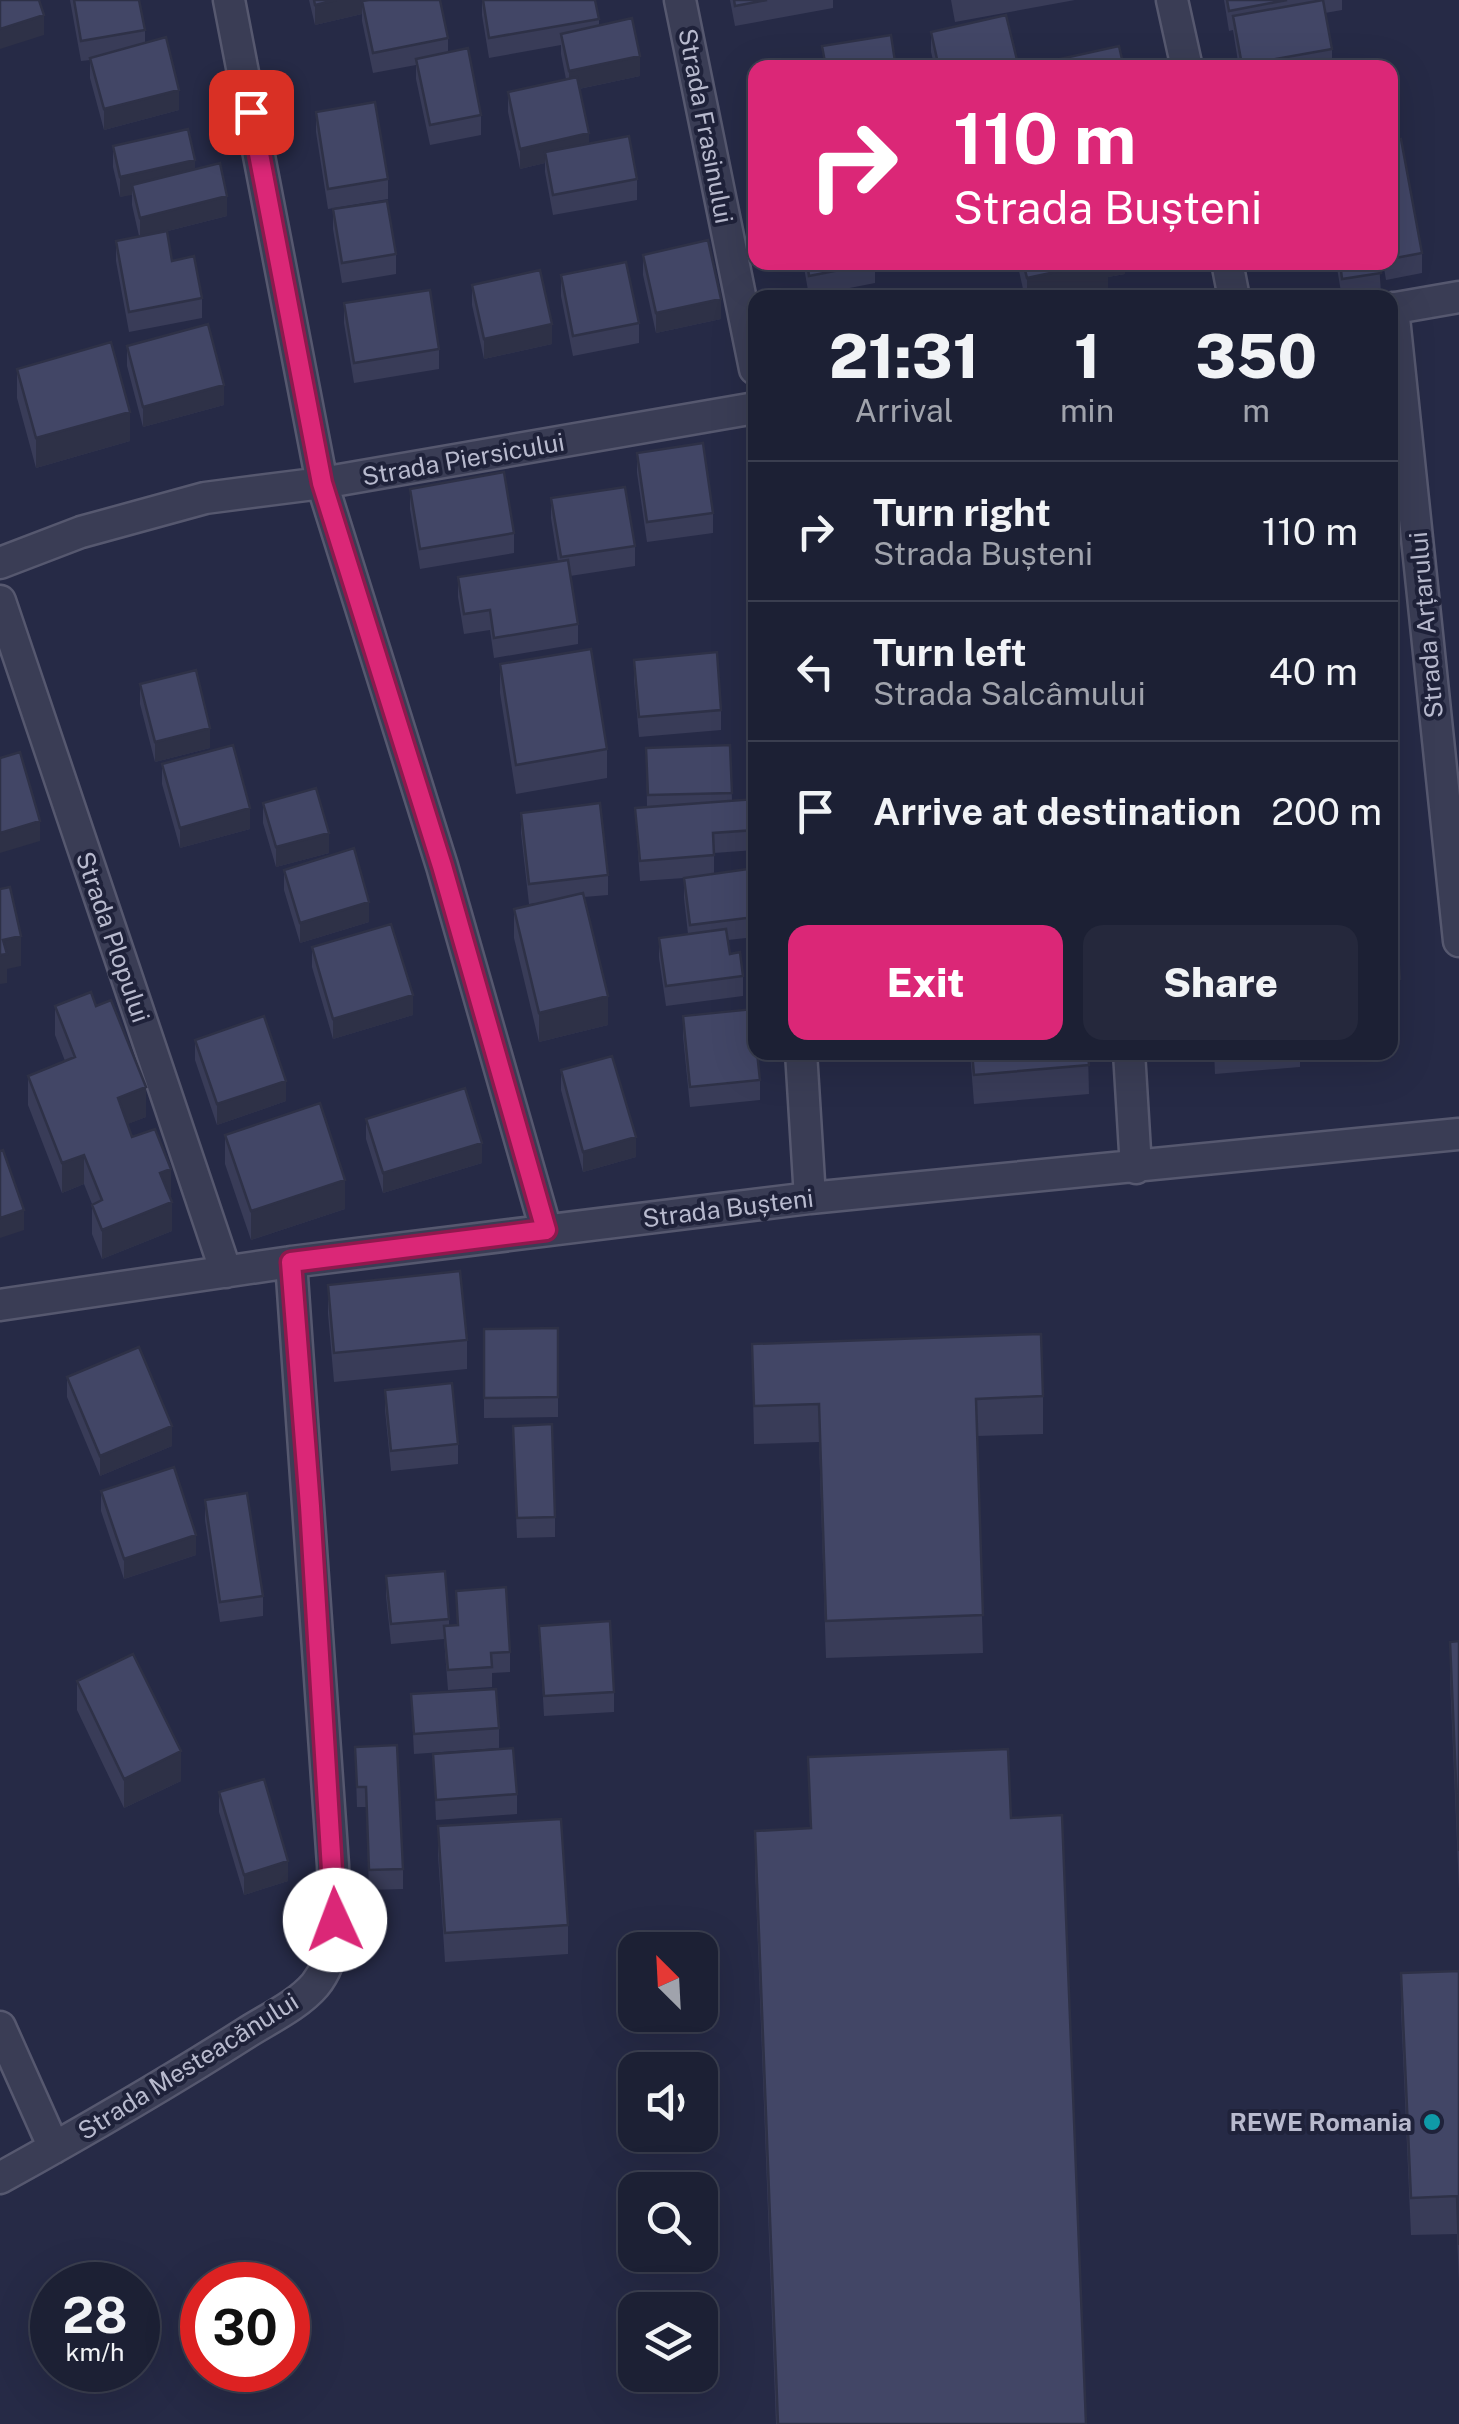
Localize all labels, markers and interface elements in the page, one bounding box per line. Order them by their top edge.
street label: Strada Frasinului [672,26,740,226]
pin [209,70,294,155]
icon: arrive [224,85,279,140]
text: 110 m [953,97,1137,180]
icon: right [788,100,918,230]
text: Strada Bușteni [953,181,1262,234]
text: 21:31 [829,321,979,392]
text: 1 [1074,321,1100,392]
text: 350 [1195,321,1317,392]
text: Arrival [855,392,953,429]
text: min [1060,392,1114,429]
text: m [1242,392,1270,429]
street label: Strada Piersicului [359,426,567,492]
text: Turn right [873,490,1051,535]
icon: right [788,504,843,559]
text: 110 m [1262,509,1358,554]
street label: Strada Arțarului [1403,531,1449,719]
text: Strada Bușteni [873,535,1093,572]
text: Turn left [873,630,1027,675]
icon: left [788,644,843,699]
text: 40 m [1269,649,1358,694]
text: Strada Salcâmului [873,675,1146,712]
icon: arrive [788,784,843,839]
text: Arrive at destination [873,789,1241,834]
text: 200 m [1271,789,1382,834]
street label: Strada Plopului [70,848,156,1026]
button: Exit [788,925,1063,1040]
button: Share [1083,925,1358,1040]
street label: Strada Bușteni [641,1183,815,1233]
position arrow [283,1868,387,1972]
north arrow [618,1932,718,2032]
map controls [618,1932,718,2392]
street label: Strada Mesteacănului [72,1986,304,2146]
button: sound [618,2052,718,2152]
place label: REWE Romania [1229,2107,1412,2137]
marker: REWE Romania [1421,2111,1443,2133]
button: search [618,2172,718,2272]
speed limit sign: 30 [180,2262,310,2392]
text: 28 [62,2285,128,2344]
button: layers [618,2292,718,2392]
text: km/h [66,2337,124,2367]

